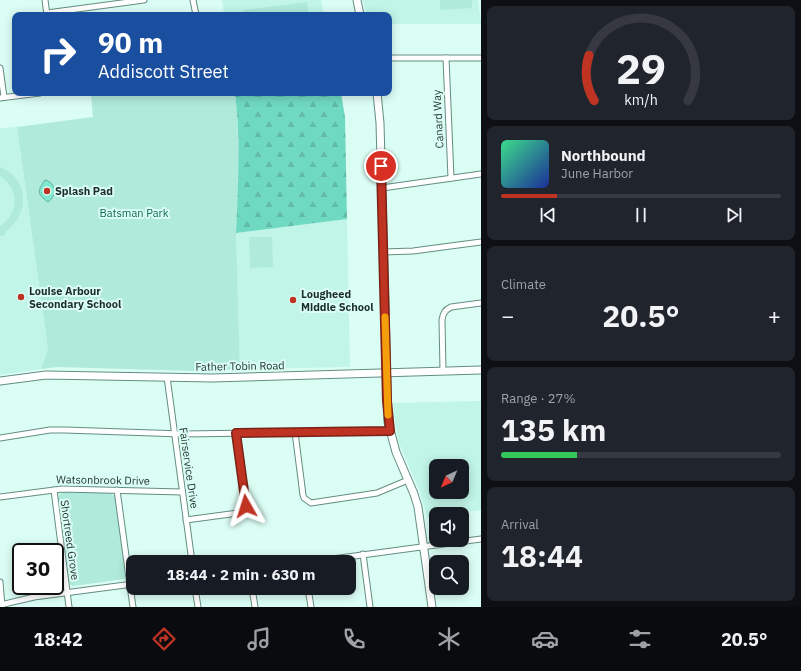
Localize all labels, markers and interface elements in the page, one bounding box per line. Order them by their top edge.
text: 90 m [98,24,163,61]
icon: right [32,28,84,80]
text: 29 [616,41,666,95]
text: Addiscott Street [98,60,229,83]
street label: Canard Way [429,89,447,149]
text: km/h [624,90,658,109]
text: Northbound [561,146,646,165]
pin [364,149,398,183]
icon: arrive [370,155,392,177]
text: June Harbor [561,165,633,182]
place label: Splash Pad [55,184,113,198]
marker: Splash Pad [42,186,52,196]
icon: previous [537,204,559,226]
icon: pause [630,204,652,226]
icon: next [723,204,745,226]
park label: Batsman Park [100,206,169,220]
text: Climate [501,276,546,293]
place label: Louise Arbour Secondary School [29,284,122,311]
place label: Lougheed Middle School [301,287,374,314]
marker: Louise Arbour Secondary School [16,292,26,302]
marker: Lougheed Middle School [288,295,298,305]
text: 20.5° [602,296,680,335]
text: − [501,301,514,330]
text: + [768,301,781,330]
street label: Father Tobin Road [195,358,285,374]
text: Range · 27% [501,390,575,407]
text: 135 km [501,410,606,449]
street label: Fairservice Drive [176,427,202,509]
north arrow [429,459,469,499]
map controls [429,459,469,595]
street label: Watsonbrook Drive [56,472,150,488]
position arrow [225,485,267,527]
street label: Shortreed Grove [57,499,83,581]
button: sound [429,507,469,547]
text: Arrival [501,516,539,533]
text: 18:44 [501,536,583,575]
speed limit sign: 30 [12,543,64,595]
button: search [429,555,469,595]
text: 18:44 · 2 min · 630 m [167,565,315,584]
icon: directions [150,625,178,653]
icon: music [245,625,273,653]
icon: phone [340,625,368,653]
icon: climate [435,625,463,653]
icon: car [531,625,559,653]
icon: filters [626,625,654,653]
text: 18:42 [34,628,83,651]
text: 20.5° [721,628,767,651]

